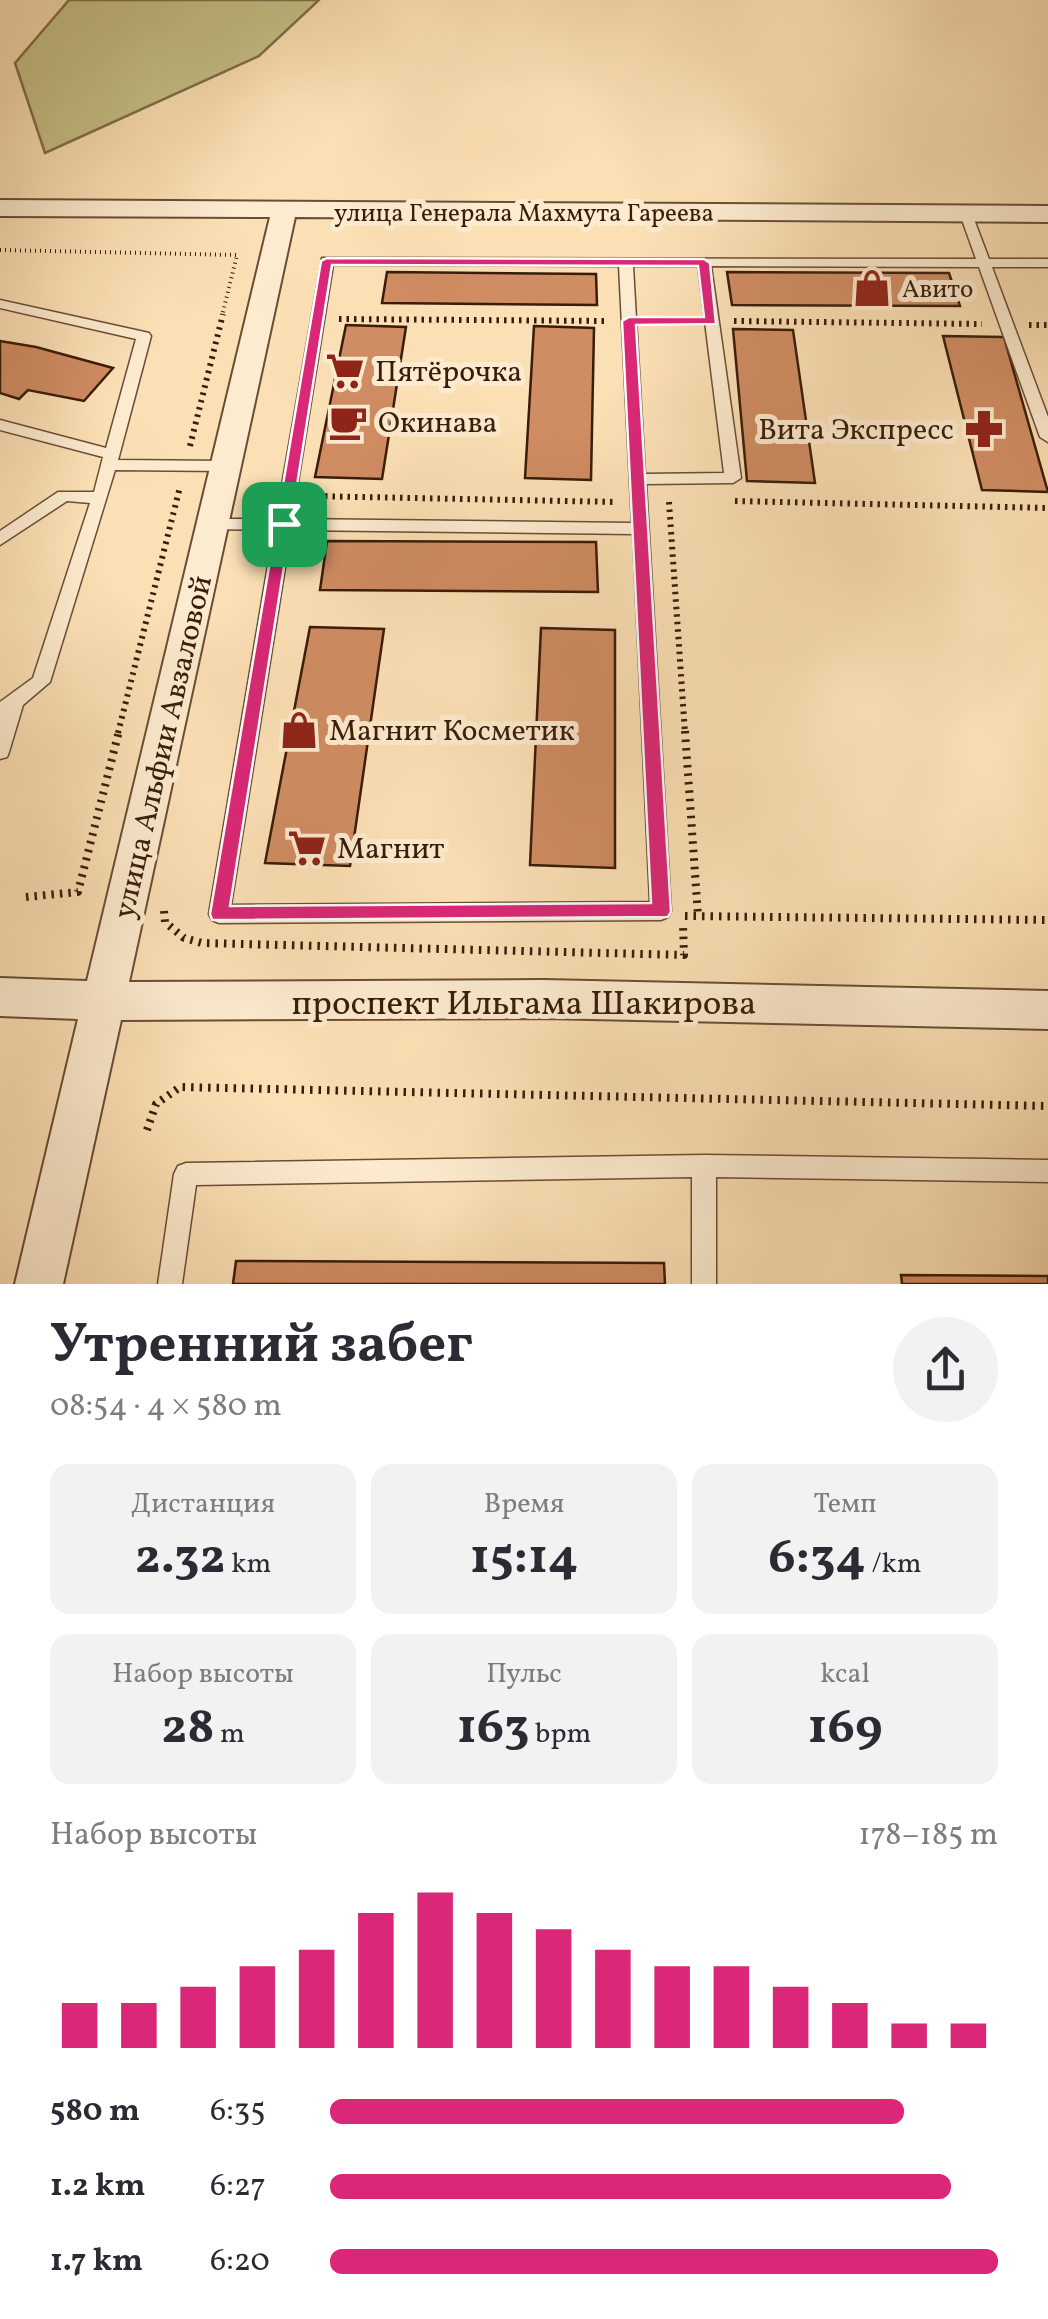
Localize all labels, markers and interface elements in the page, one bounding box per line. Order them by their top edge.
street label: улица Генерала Махмута Гареева [334,197,714,232]
shop icon: Авито [851,267,893,309]
place label: Авито [902,273,973,308]
supermarket icon: Пятёрочка [324,350,366,392]
place label: Пятёрочка [375,352,522,394]
cafe icon: Окинава [327,401,369,443]
place label: Окинава [378,403,498,445]
pharmacy icon: Вита Экспресс [963,408,1005,450]
place label: Вита Экспресс [758,410,954,452]
pin [242,482,327,567]
icon: arrive [257,497,312,552]
street label: улица Альфии Авзаловой [104,572,224,923]
shop icon: Магнит Косметик [278,709,320,751]
place label: Магнит Косметик [329,711,575,753]
supermarket icon: Магнит [286,827,328,869]
place label: Магнит [337,829,444,871]
street label: проспект Ильгама Шакирова [291,981,757,1029]
text: Утренний забег [50,1309,473,1385]
button: share [893,1317,998,1422]
text: 08:54 · 4 × 580 m [50,1385,282,1429]
text: Дистанция [131,1485,275,1524]
text: Время [484,1485,564,1524]
text: Темп [813,1485,877,1524]
text: 2.32 [135,1524,226,1594]
text: 15:14 [470,1524,578,1594]
text: 6:34 [768,1524,866,1594]
text: km [226,1545,271,1584]
text: /km [866,1545,922,1584]
text: Набор высоты [112,1655,294,1694]
text: Пульс [486,1655,562,1694]
text: kcal [820,1655,870,1694]
text: 28 [161,1694,214,1764]
text: 163 [457,1694,530,1764]
text: 169 [807,1694,883,1764]
text: m [214,1715,245,1754]
text: bpm [530,1715,591,1754]
text: Набор высоты [50,1814,257,1858]
text: 178–185 m [858,1814,998,1858]
text: 580 m [50,2090,140,2134]
text: 6:35 [210,2090,266,2134]
text: 1.2 km [50,2165,145,2209]
text: 6:27 [210,2165,266,2209]
text: 1.7 km [50,2240,143,2284]
text: 6:20 [210,2240,270,2284]

